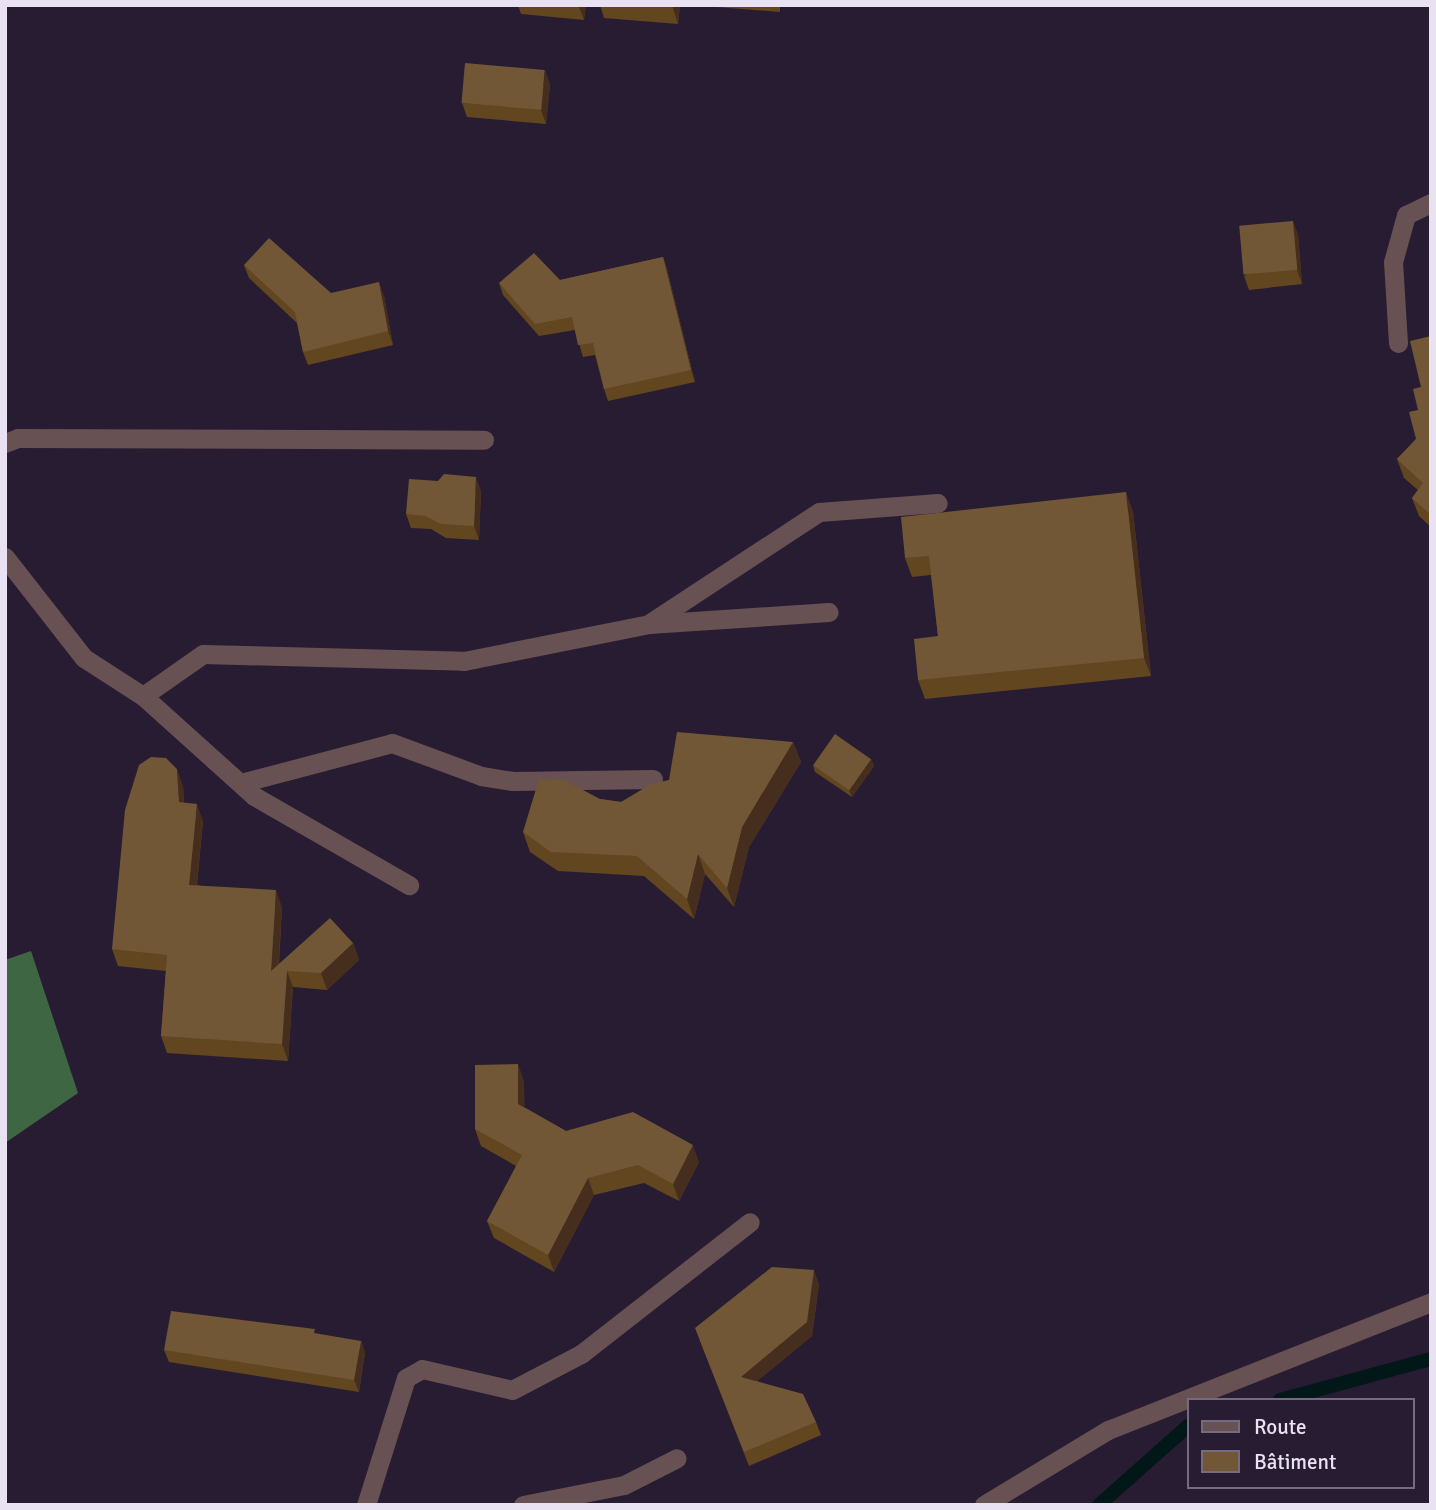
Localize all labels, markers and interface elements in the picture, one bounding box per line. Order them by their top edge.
legend [1188,1398,1415,1489]
text: Route [1254,1414,1306,1440]
text: Bâtiment [1254,1449,1336,1475]

